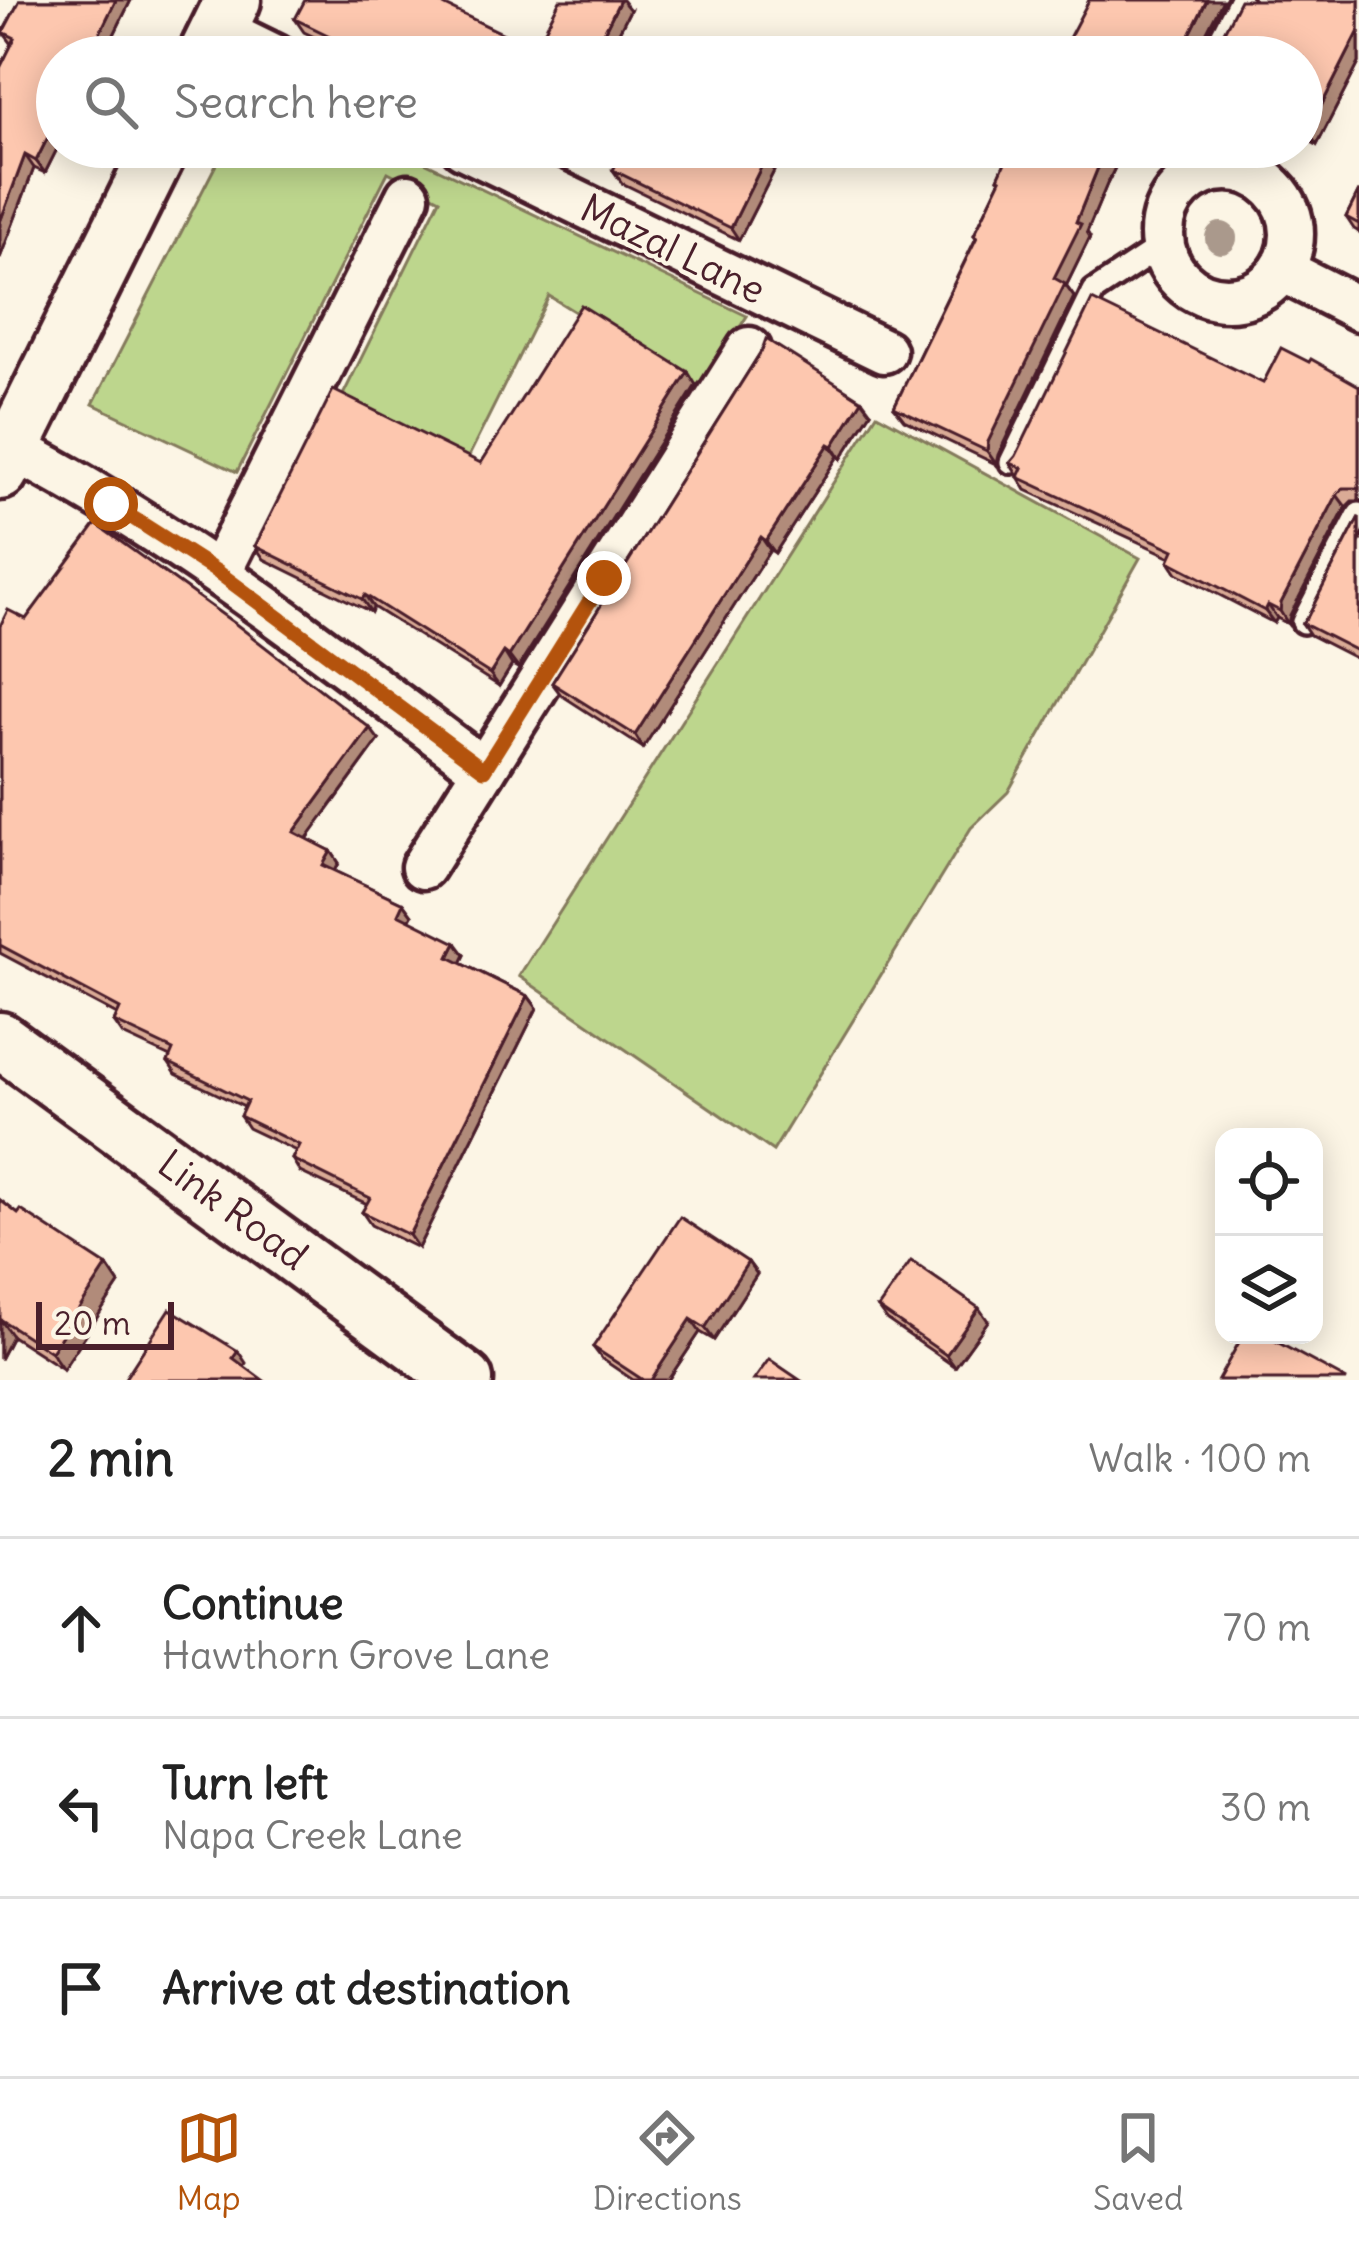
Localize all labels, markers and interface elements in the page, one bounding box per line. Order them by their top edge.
search box [36,36,1323,168]
icon: search [78,69,144,135]
text: Search here [174,74,418,130]
street label: Mazal Lane [573,183,773,315]
route start [84,477,138,531]
route end [577,551,631,605]
map controls [1215,1128,1323,1344]
button: locate [1215,1128,1323,1236]
street label: Link Road [149,1139,317,1281]
button: layers [1215,1236,1323,1344]
scale bar [36,1296,174,1349]
text: 20 m [54,1302,131,1344]
text: 2 min [48,1426,174,1490]
text: Walk · 100 m [1088,1434,1311,1483]
text: Continue [162,1575,344,1631]
icon: ahead [48,1595,114,1661]
text: 70 m [1223,1603,1311,1652]
text: Hawthorn Grove Lane [162,1631,550,1680]
text: Turn left [162,1755,328,1811]
icon: left [48,1775,114,1841]
text: 30 m [1220,1783,1311,1832]
text: Napa Creek Lane [162,1811,463,1860]
icon: arrive [48,1955,114,2021]
text: Arrive at destination [162,1960,571,2016]
tab: Map [176,2105,242,2219]
tab: Directions [593,2105,742,2219]
tab: Saved [1093,2105,1183,2219]

